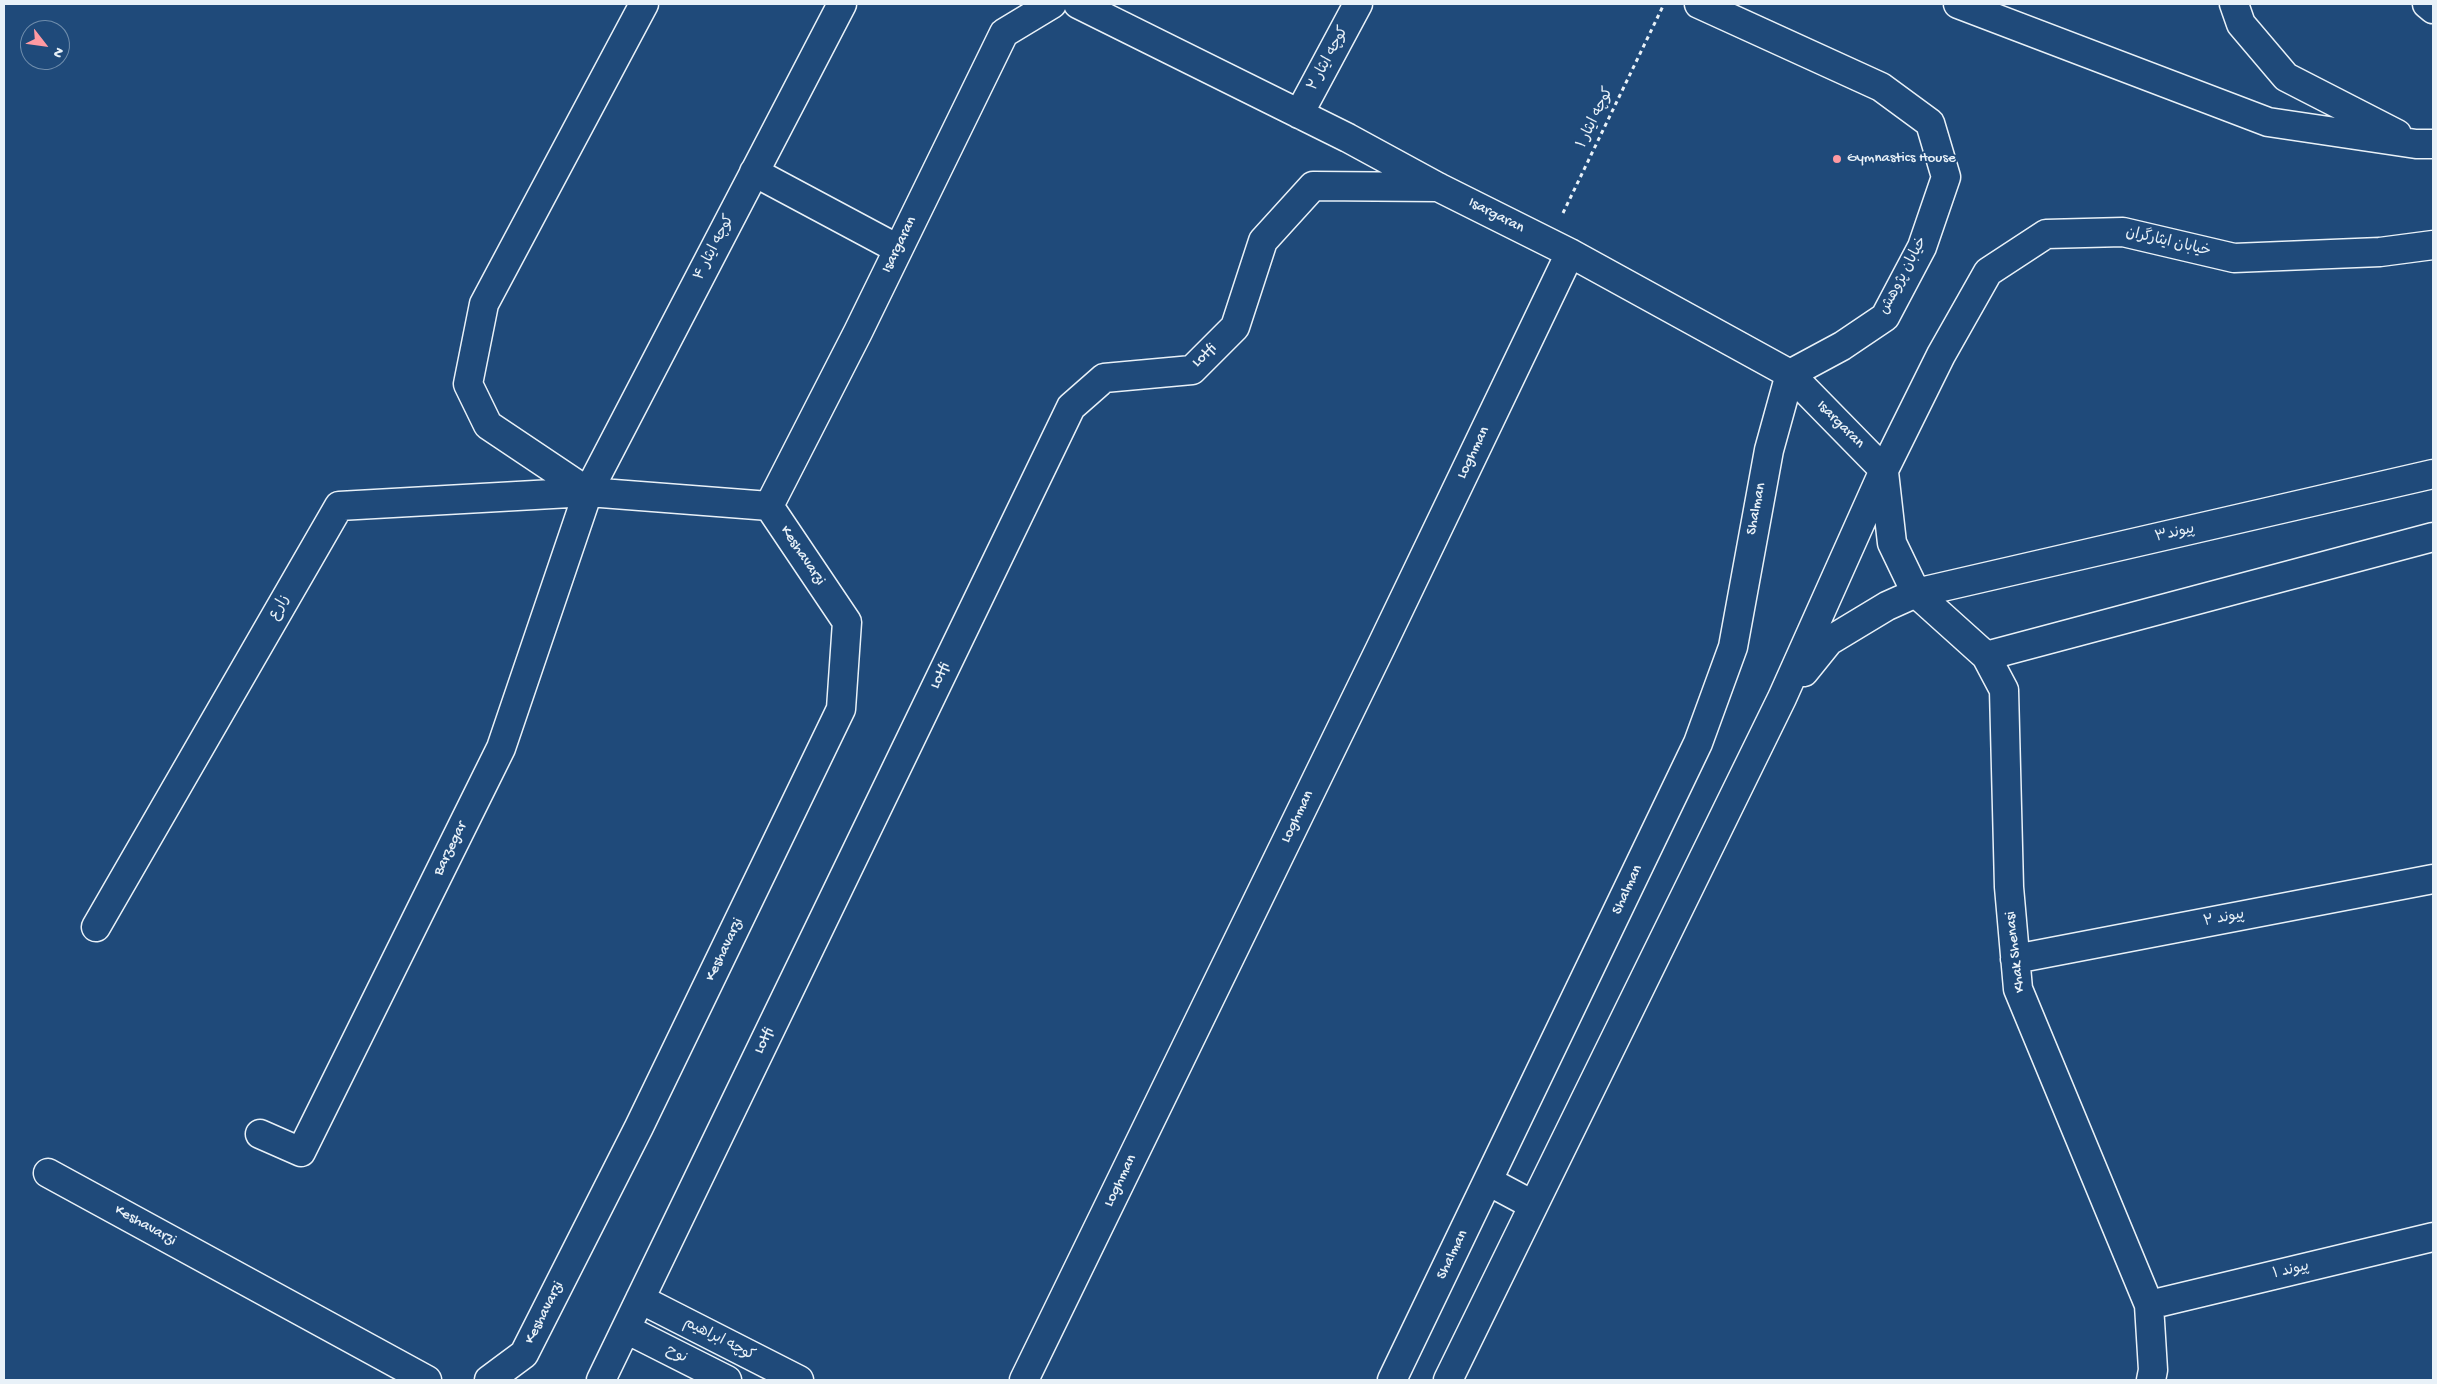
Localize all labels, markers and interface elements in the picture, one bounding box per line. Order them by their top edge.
north arrow [20,20,70,70]
street label: کوچه ایثار ۲ [1305,24,1353,94]
text: N [48,44,67,60]
street label: کوچه ایثار ۱ [1574,85,1618,151]
place label: Gymnastics House [1847,150,1956,168]
marker: Gymnastics House [1831,153,1843,165]
street label: Isargaran [1465,194,1527,238]
street label: کوچه ایثار ۴ [691,212,739,284]
street label: Isargaran [879,214,921,276]
street label: خیابان ایثارگران [2124,224,2212,262]
street label: خیابان پژوهش [1876,234,1932,318]
street label: Lotfi [1189,340,1221,372]
street label: Isargaran [1812,397,1868,453]
street label: Loghman [1454,424,1494,482]
street label: Shalman [1743,481,1771,537]
street label: پیوند۳ [2154,521,2196,547]
street label: Keshavarzi [776,523,828,589]
street label: زارع [266,592,294,624]
street label: Lotfi [927,660,955,692]
street label: Loghman [1278,788,1318,846]
street label: Barzegar [430,819,472,879]
street label: Shalman [1609,862,1647,918]
street label: پیوند ۲ [2202,906,2246,932]
street label: Khak Shenasi [2002,910,2030,994]
street label: Keshavarzi [702,915,748,985]
street label: Lotfi [751,1025,779,1057]
street label: Loghman [1101,1152,1141,1210]
street label: Keshavarzi [111,1202,179,1250]
street label: Shalman [1433,1227,1473,1283]
street label: پیوند ۱ [2271,1258,2311,1284]
street label: Keshavarzi [522,1279,568,1347]
street label: کوچه ابراهیم [680,1314,758,1366]
street label: نوح [662,1342,690,1368]

